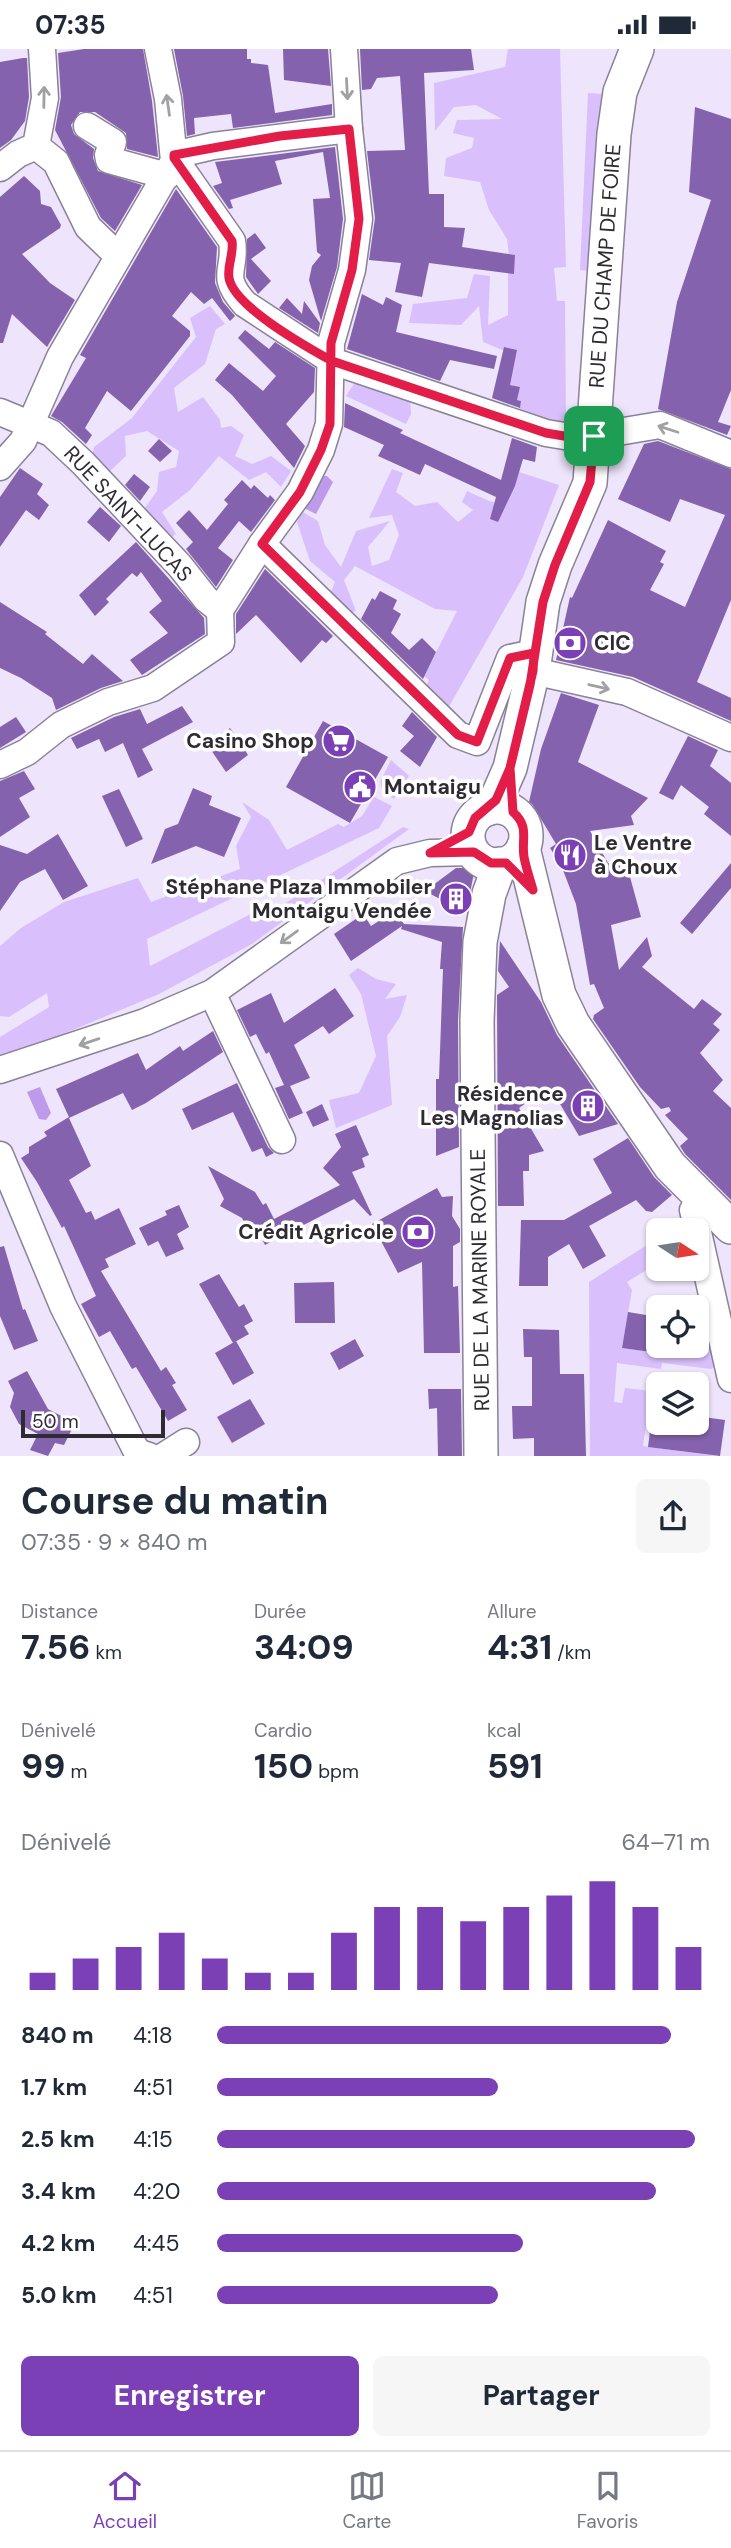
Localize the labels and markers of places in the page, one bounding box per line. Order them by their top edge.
pin [564,406,624,466]
bank icon: CIC [551,624,589,662]
place label: CIC [594,629,631,657]
supermarket icon: Casino Shop [320,722,358,760]
place label: Casino Shop [186,727,314,755]
public building icon: Montaigu [341,768,379,806]
place label: Montaigu [384,773,481,801]
place label: Le Ventre à Choux [594,829,692,881]
restaurant icon: Le Ventre à Choux [551,836,589,874]
place label: Stéphane Plaza Immobiler Montaigu Vendée [166,873,432,925]
building icon: Stéphane Plaza Immobiler Montaigu Vendée [437,880,475,918]
place label: Résidence Les Magnolias [420,1080,564,1132]
building icon: Résidence Les Magnolias [569,1087,607,1125]
bank icon: Crédit Agricole [399,1213,437,1251]
place label: Crédit Agricole [238,1218,394,1246]

